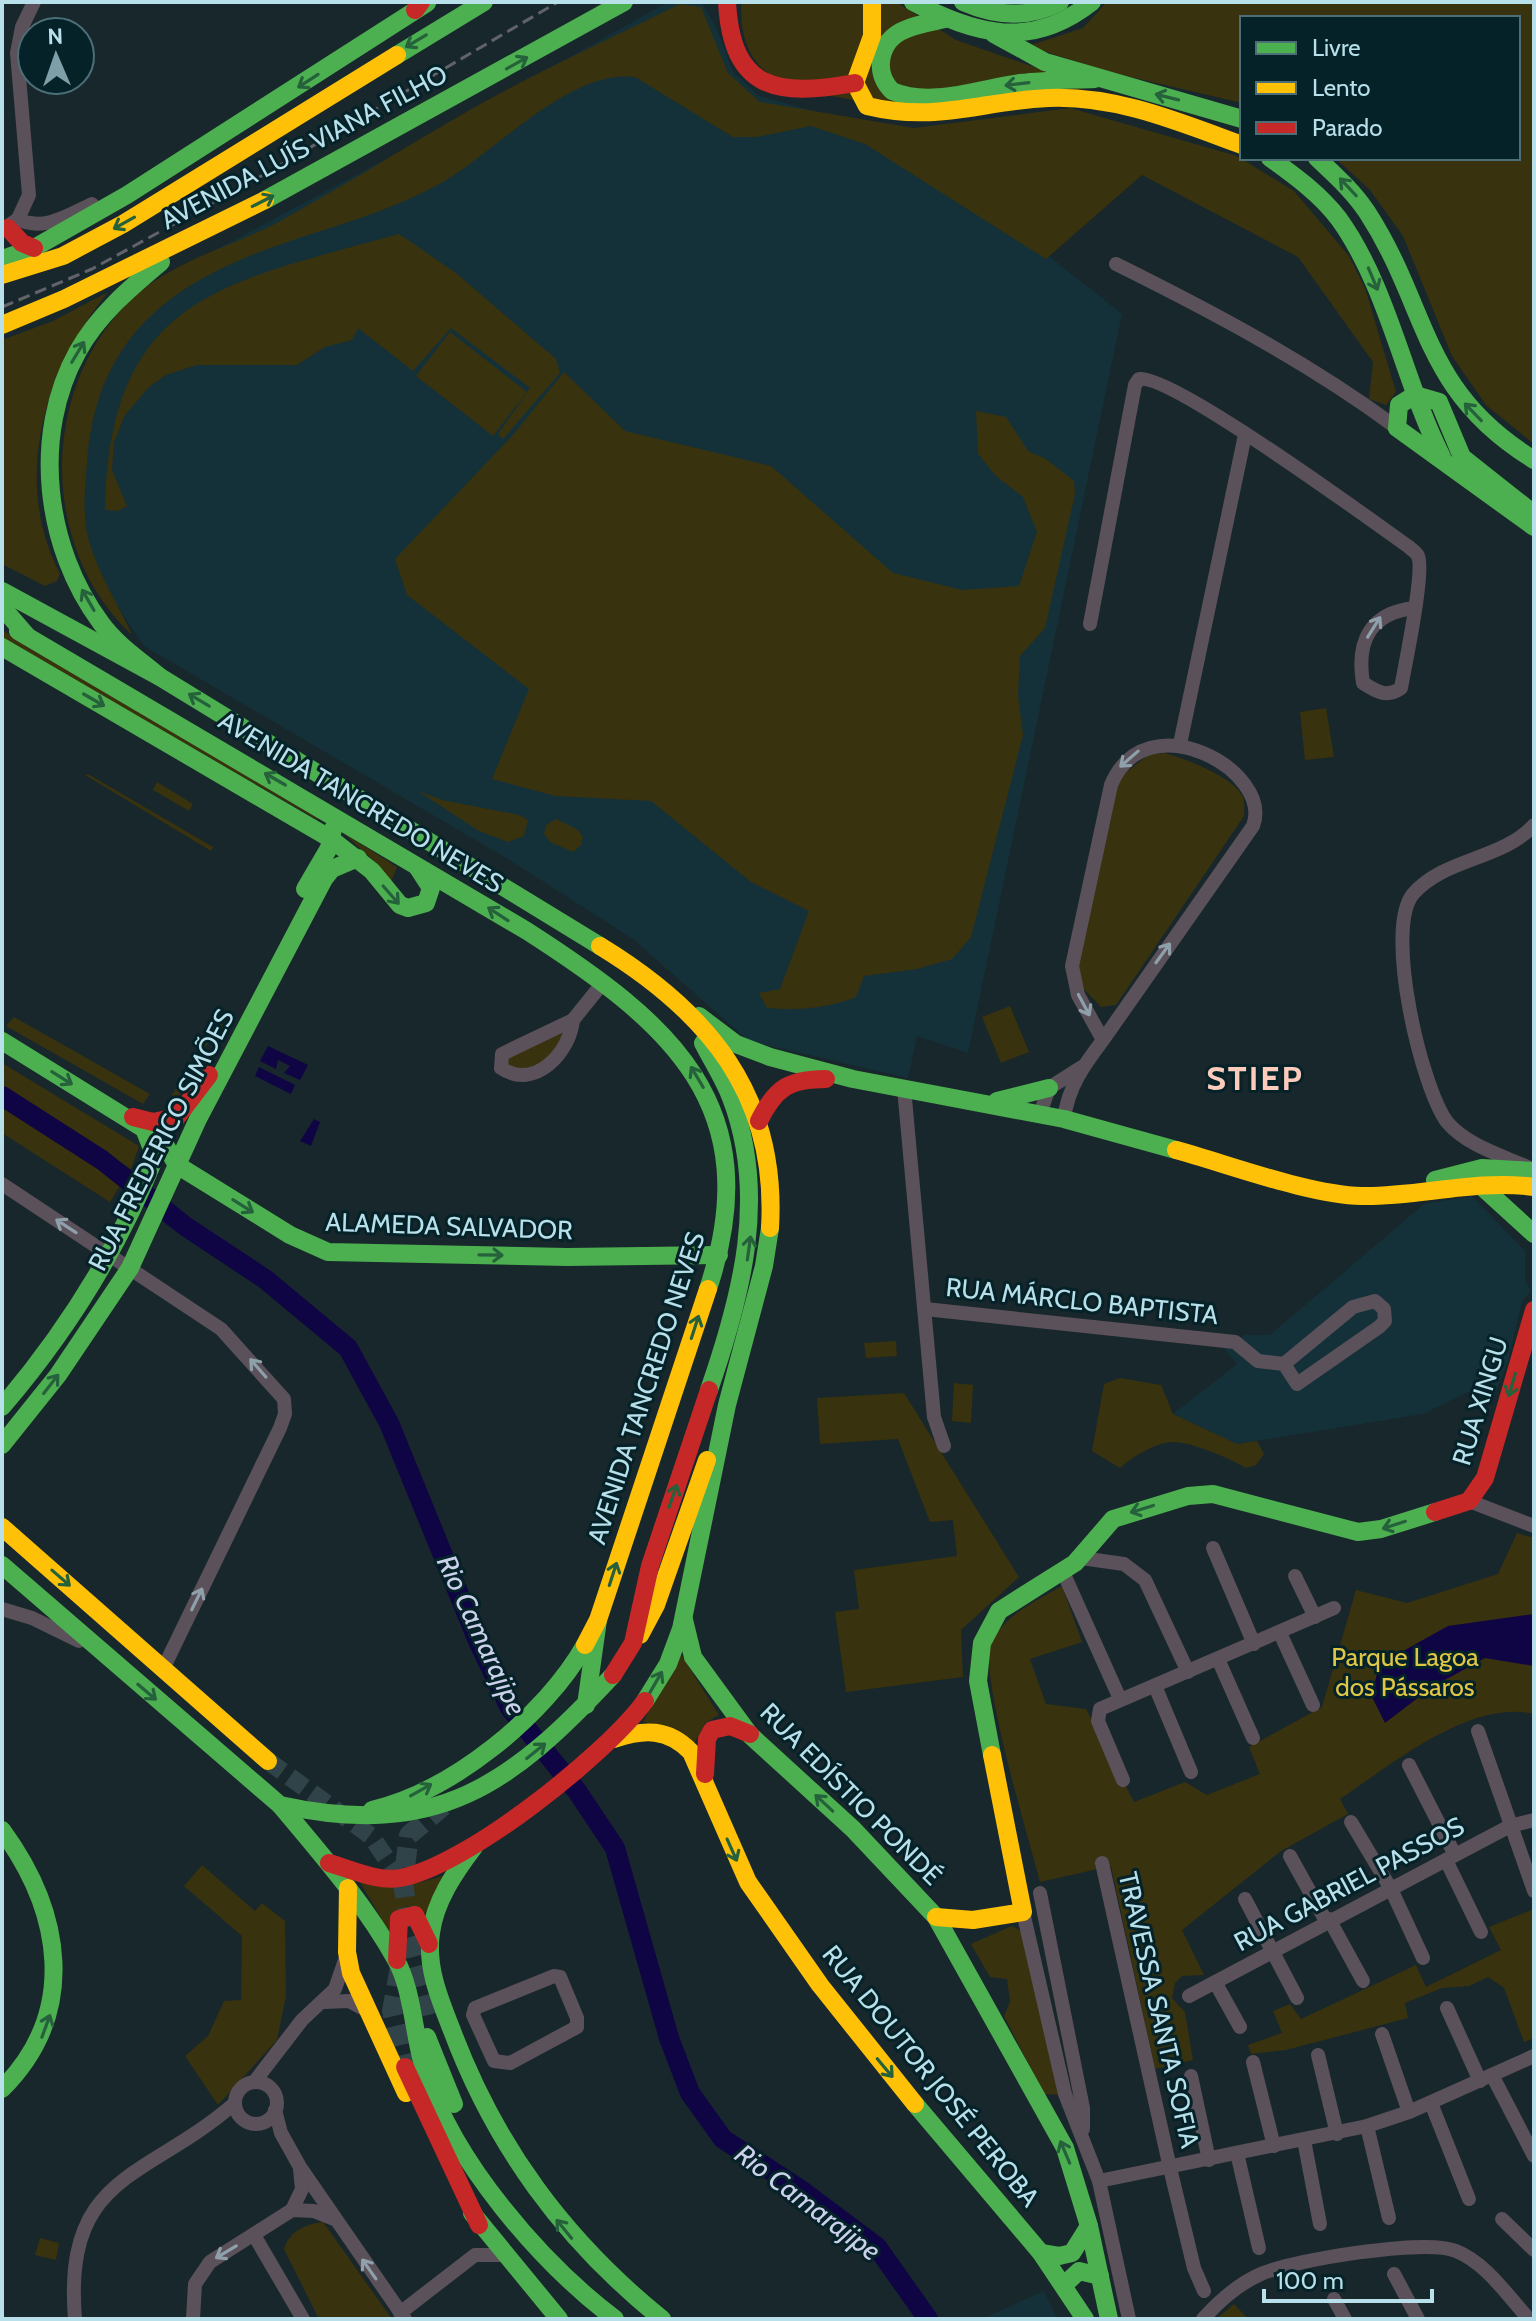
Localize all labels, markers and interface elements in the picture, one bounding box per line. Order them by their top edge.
north arrow [16,16,96,96]
legend [1240,16,1520,160]
text: N [47,23,64,50]
text: Livre [1312,33,1360,62]
one-way arrow [405,34,428,50]
one-way arrow [504,55,528,70]
street label: AVENIDA LUÍS VIANA FILHO [155,58,453,236]
one-way arrow [298,73,320,89]
text: Lento [1312,73,1371,102]
one-way arrow [1005,77,1030,92]
one-way arrow [1155,89,1180,104]
text: Parado [1312,113,1382,142]
one-way arrow [1339,177,1357,197]
one-way arrow [251,192,275,208]
one-way arrow [113,215,136,231]
one-way arrow [1367,266,1382,291]
one-way arrow [71,341,87,364]
one-way arrow [1464,402,1483,422]
one-way arrow [80,589,95,613]
one-way arrow [1366,617,1382,639]
one-way arrow [82,692,105,708]
one-way arrow [188,692,211,708]
street label: AVENIDA TANCREDO NEVES [213,704,509,900]
one-way arrow [1120,750,1140,768]
one-way arrow [264,771,287,787]
one-way arrow [382,884,400,904]
one-way arrow [487,905,509,922]
one-way arrow [1155,942,1171,964]
one-way arrow [1077,993,1093,1017]
street label: RUA FREDERICO SIMÕES [81,1004,241,1276]
district label: STIEP [1206,1057,1304,1099]
one-way arrow [688,1066,704,1089]
one-way arrow [50,1070,73,1086]
one-way arrow [231,1198,254,1214]
street label: ALAMEDA SALVADOR [325,1206,574,1246]
one-way arrow [55,1218,78,1234]
street label: AVENIDA TANCREDO NEVES [580,1228,712,1548]
one-way arrow [742,1236,757,1261]
one-way arrow [477,1248,504,1263]
street label: RUA MÁRCLO BAPTISTA [944,1271,1220,1331]
one-way arrow [689,1315,704,1340]
street label: RUA XINGU [1445,1333,1515,1469]
one-way arrow [249,1359,267,1379]
one-way arrow [1504,1372,1519,1398]
one-way arrow [42,1374,59,1395]
one-way arrow [666,1484,681,1509]
one-way arrow [1130,1503,1155,1517]
one-way arrow [1382,1519,1407,1533]
water label: Rio Camarajipe [430,1549,534,1721]
one-way arrow [607,1562,622,1587]
one-way arrow [50,1569,70,1587]
one-way arrow [190,1587,205,1611]
park label: Parque Lagoa dos Pássaros [1331,1641,1479,1703]
one-way arrow [649,1670,664,1694]
one-way arrow [136,1683,157,1701]
street label: RUA EDÍSTIO PONDÉ [753,1696,949,1892]
one-way arrow [525,1742,546,1759]
one-way arrow [409,1782,433,1797]
one-way arrow [815,1794,835,1812]
street label: RUA GABRIEL PASSOS [1228,1810,1470,1958]
one-way arrow [725,1837,740,1862]
street label: TRAVESSA SANTA SOFIA [1112,1869,1206,2151]
street label: RUA DOUTOR JOSÉ PEROBA [816,1939,1046,2213]
one-way arrow [39,2014,54,2039]
one-way arrow [876,2057,894,2078]
water label: Rio Camarajipe [729,2136,888,2268]
one-way arrow [1056,2140,1071,2165]
one-way arrow [555,2219,572,2240]
one-way arrow [215,2244,238,2260]
scale bar [1264,2253,1432,2303]
one-way arrow [361,2259,377,2281]
text: 100 m [1276,2266,1344,2295]

